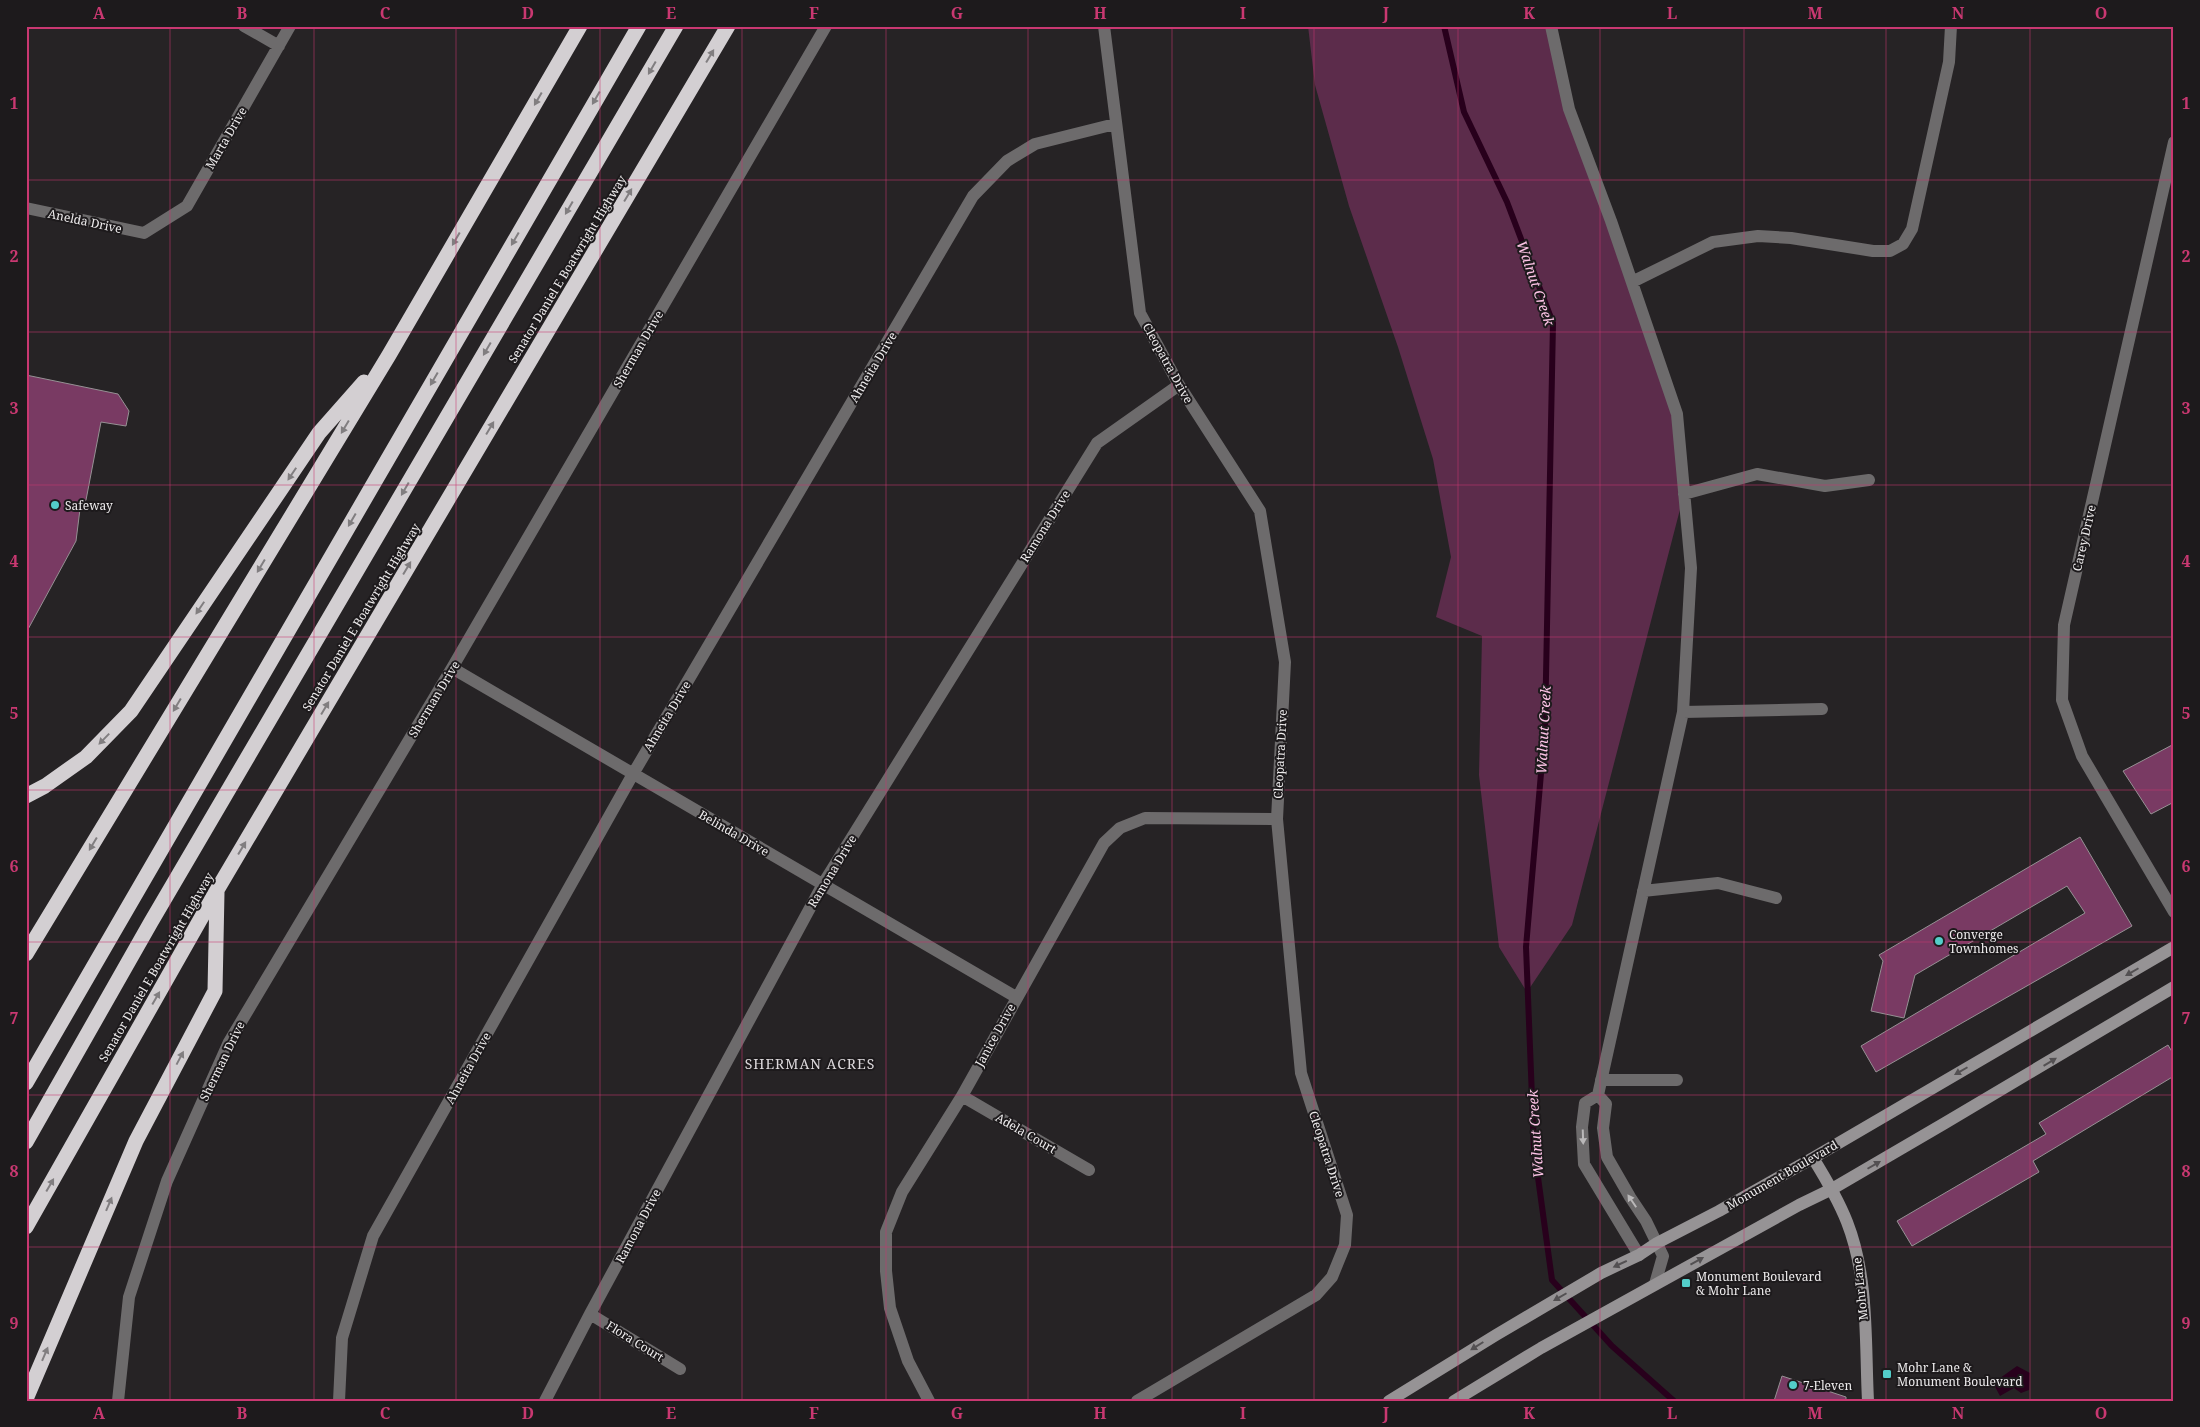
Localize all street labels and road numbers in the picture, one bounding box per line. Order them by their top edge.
street label: Marta Drive [201,104,251,172]
street label: Senator Daniel E Boatwright Highway [504,172,630,366]
street label: Anelda Drive [46,205,124,237]
street label: Sherman Drive [609,307,667,391]
street label: Cleopatra Drive [1139,320,1197,406]
street label: Ahneita Drive [845,328,901,406]
street label: Ramona Drive [1016,487,1074,565]
street label: Carey Drive [2068,503,2100,573]
street label: Senator Daniel E Boatwright Highway [298,520,424,714]
street label: Sherman Drive [404,657,464,741]
street label: Ahneita Drive [639,677,695,755]
street label: Cleopatra Drive [1269,709,1291,799]
street label: Belinda Drive [696,806,772,860]
street label: Ramona Drive [804,831,860,911]
street label: Senator Daniel E Boatwright Highway [95,869,218,1065]
street label: Janice Drive [970,1000,1019,1070]
street label: Sherman Drive [195,1018,249,1104]
street label: Ahneita Drive [441,1029,495,1107]
street label: Adela Court [993,1109,1059,1157]
street label: Cleopatra Drive [1305,1109,1349,1199]
street label: Monument Boulevard [1723,1136,1841,1214]
street label: Ramona Drive [611,1186,665,1266]
street label: Mohr Lane [1848,1257,1872,1321]
street label: Flora Court [603,1317,667,1365]

